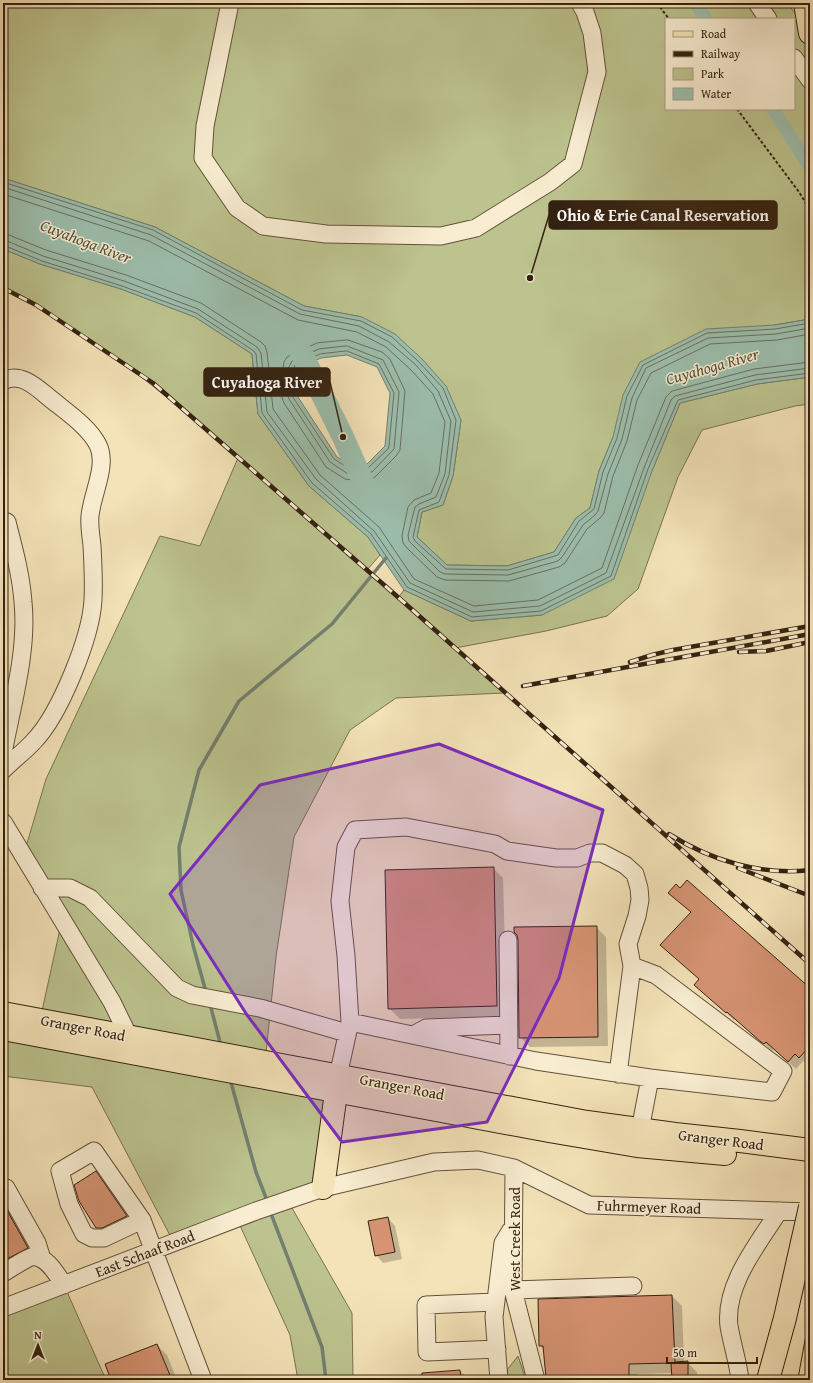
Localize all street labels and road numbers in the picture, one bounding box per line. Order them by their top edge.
street label: Granger Road [39,1009,127,1046]
street label: Granger Road [358,1068,446,1105]
street label: Granger Road [677,1124,765,1155]
street label: West Creek Road [504,1187,525,1291]
street label: Fuhrmeyer Road [596,1194,702,1219]
street label: East Schaaf Road [92,1225,198,1282]

